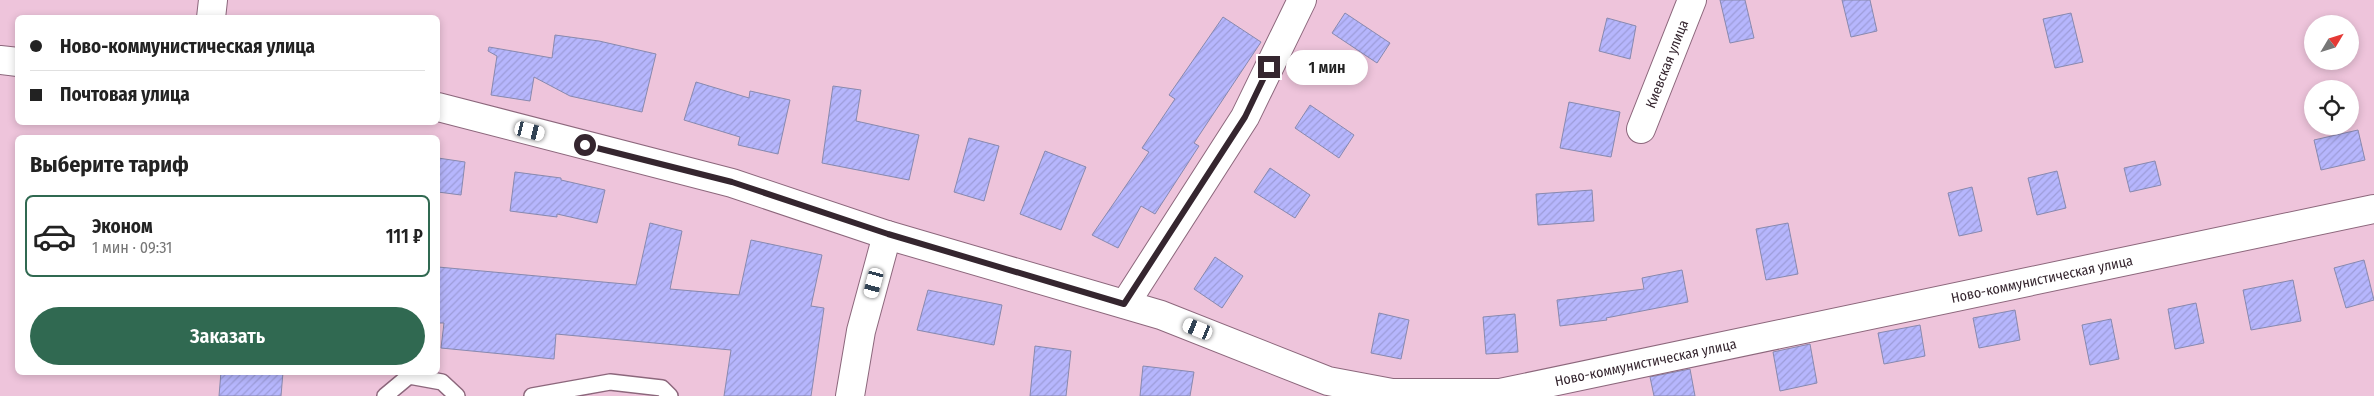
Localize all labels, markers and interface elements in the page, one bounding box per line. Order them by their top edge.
north arrow [2304,15,2359,70]
map controls [2304,15,2359,135]
street label: Киевская улица [1642,17,1692,111]
text: Ново-коммунистическая улица [60,35,315,58]
callout: 1 мин [1286,50,1369,84]
route end [1258,56,1280,78]
text: 1 мин [1308,58,1346,77]
button: locate [2304,80,2359,135]
text: Почтовая улица [60,83,190,106]
car [513,120,546,142]
route start [574,134,596,156]
text: Выберите тариф [30,151,189,178]
icon: car [32,214,77,259]
text: Эконом [92,215,153,238]
text: 111 ₽ [386,225,423,248]
text: 1 мин · 09:31 [92,238,172,257]
street label: Ново-коммунистическая улица [1950,252,2134,306]
car [862,267,885,299]
button: Заказать [30,307,425,365]
car [1181,316,1214,342]
street label: Ново-коммунистическая улица [1553,335,1738,390]

